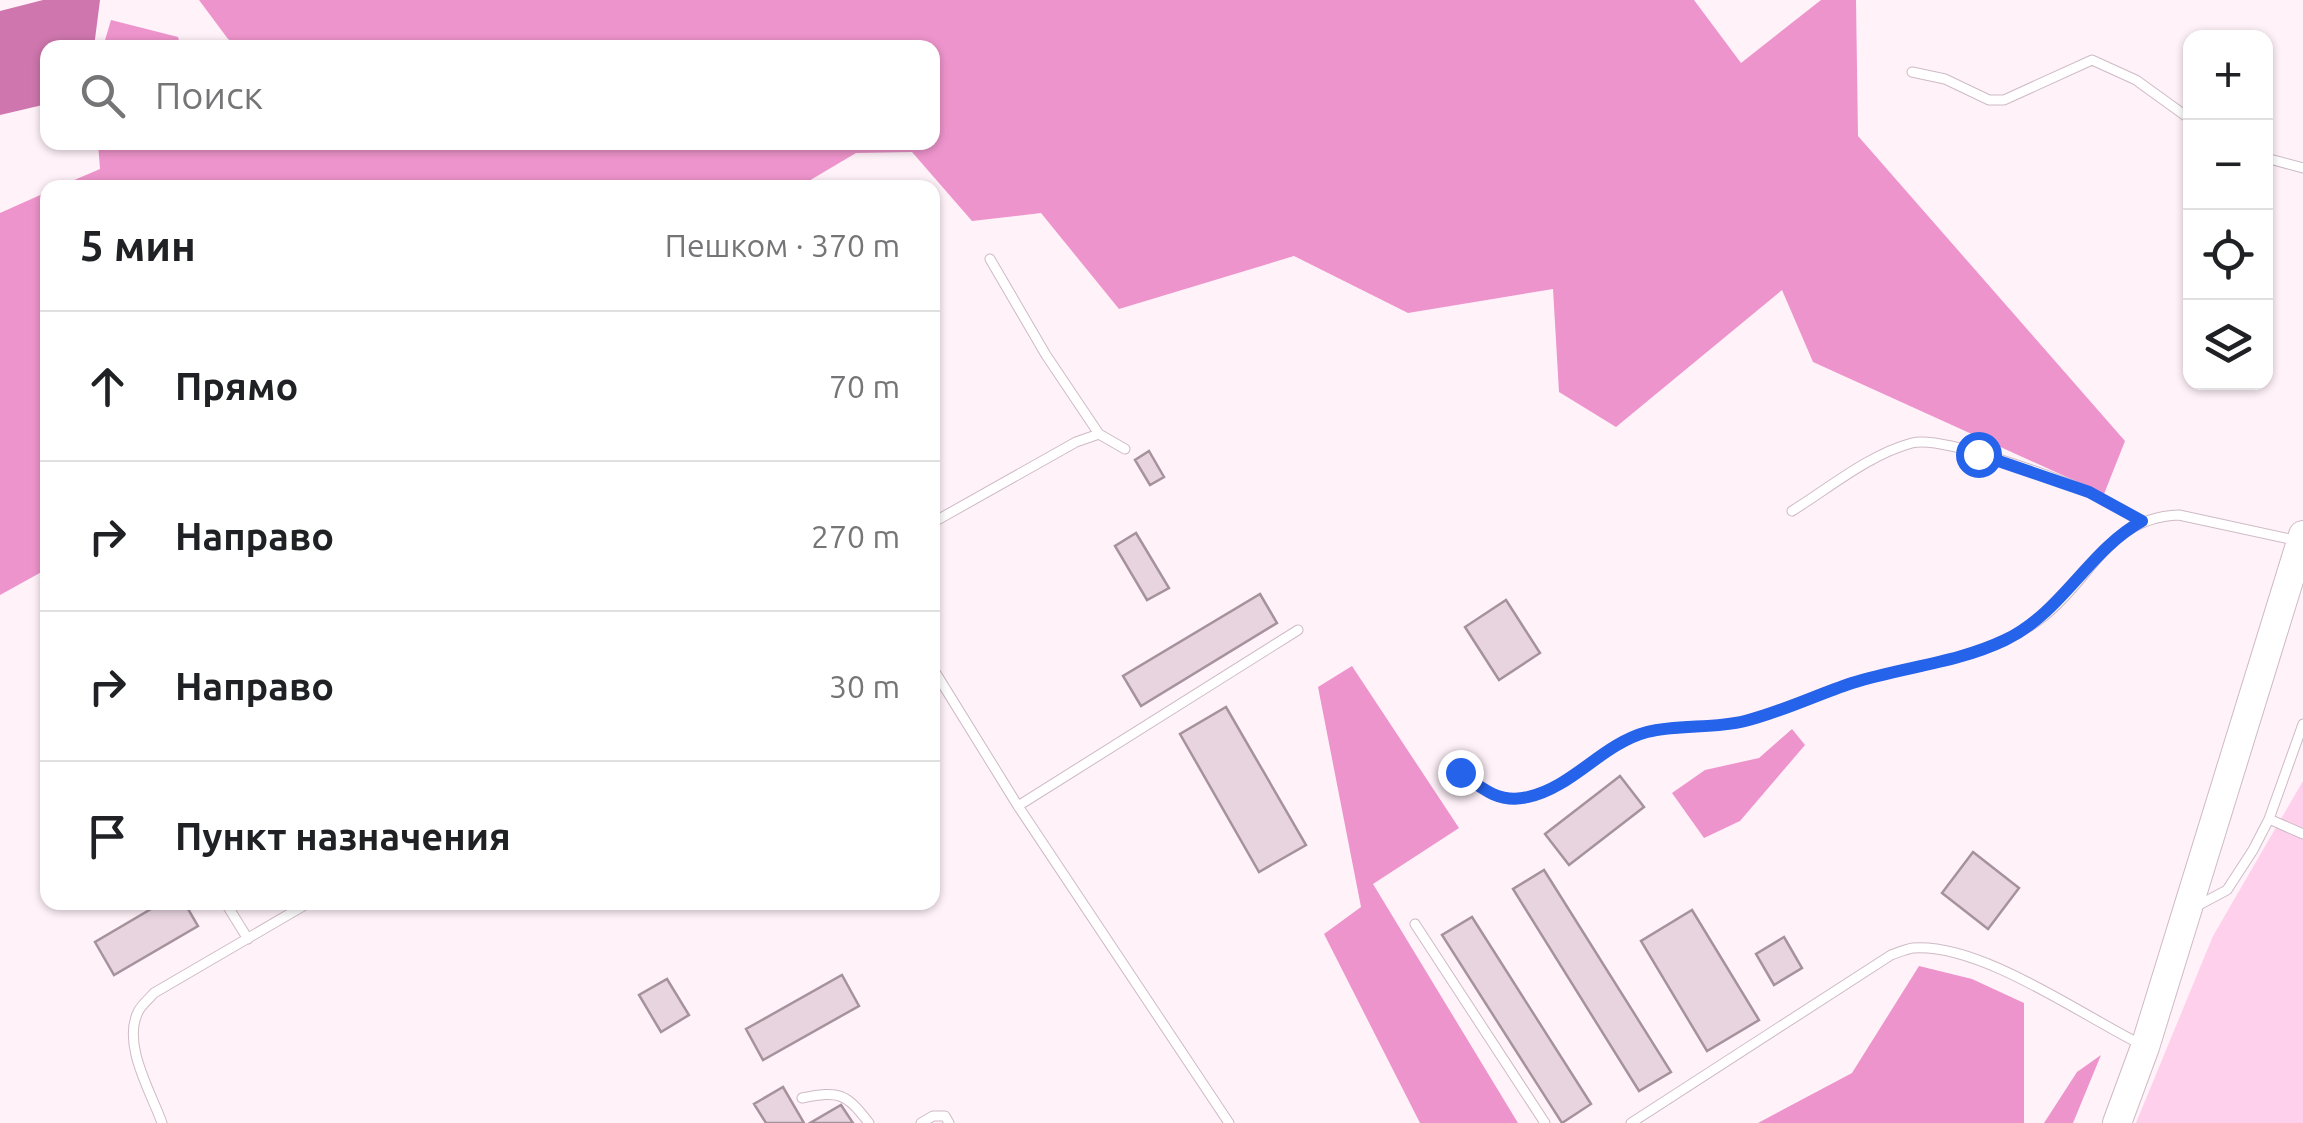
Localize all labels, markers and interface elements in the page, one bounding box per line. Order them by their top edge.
map controls [2183,30,2273,390]
button: + [2183,30,2273,120]
search box [40,40,940,150]
icon: search [75,68,130,123]
text: Поиск [155,74,263,116]
button: − [2183,120,2273,210]
button: locate [2183,210,2273,300]
text: 5 мин [80,222,196,269]
text: Пешком · 370 m [665,227,900,263]
button: layers [2183,300,2273,390]
icon: ahead [80,359,135,414]
text: Прямо [175,365,298,407]
text: 70 m [829,368,900,404]
route start [1956,432,2002,478]
icon: right [80,509,135,564]
text: Направо [175,515,334,557]
text: 270 m [811,518,900,554]
icon: right [80,659,135,714]
text: Направо [175,665,334,707]
text: 30 m [829,668,900,704]
route end [1438,750,1484,796]
icon: arrive [80,809,135,864]
text: Пункт назначения [175,815,511,857]

